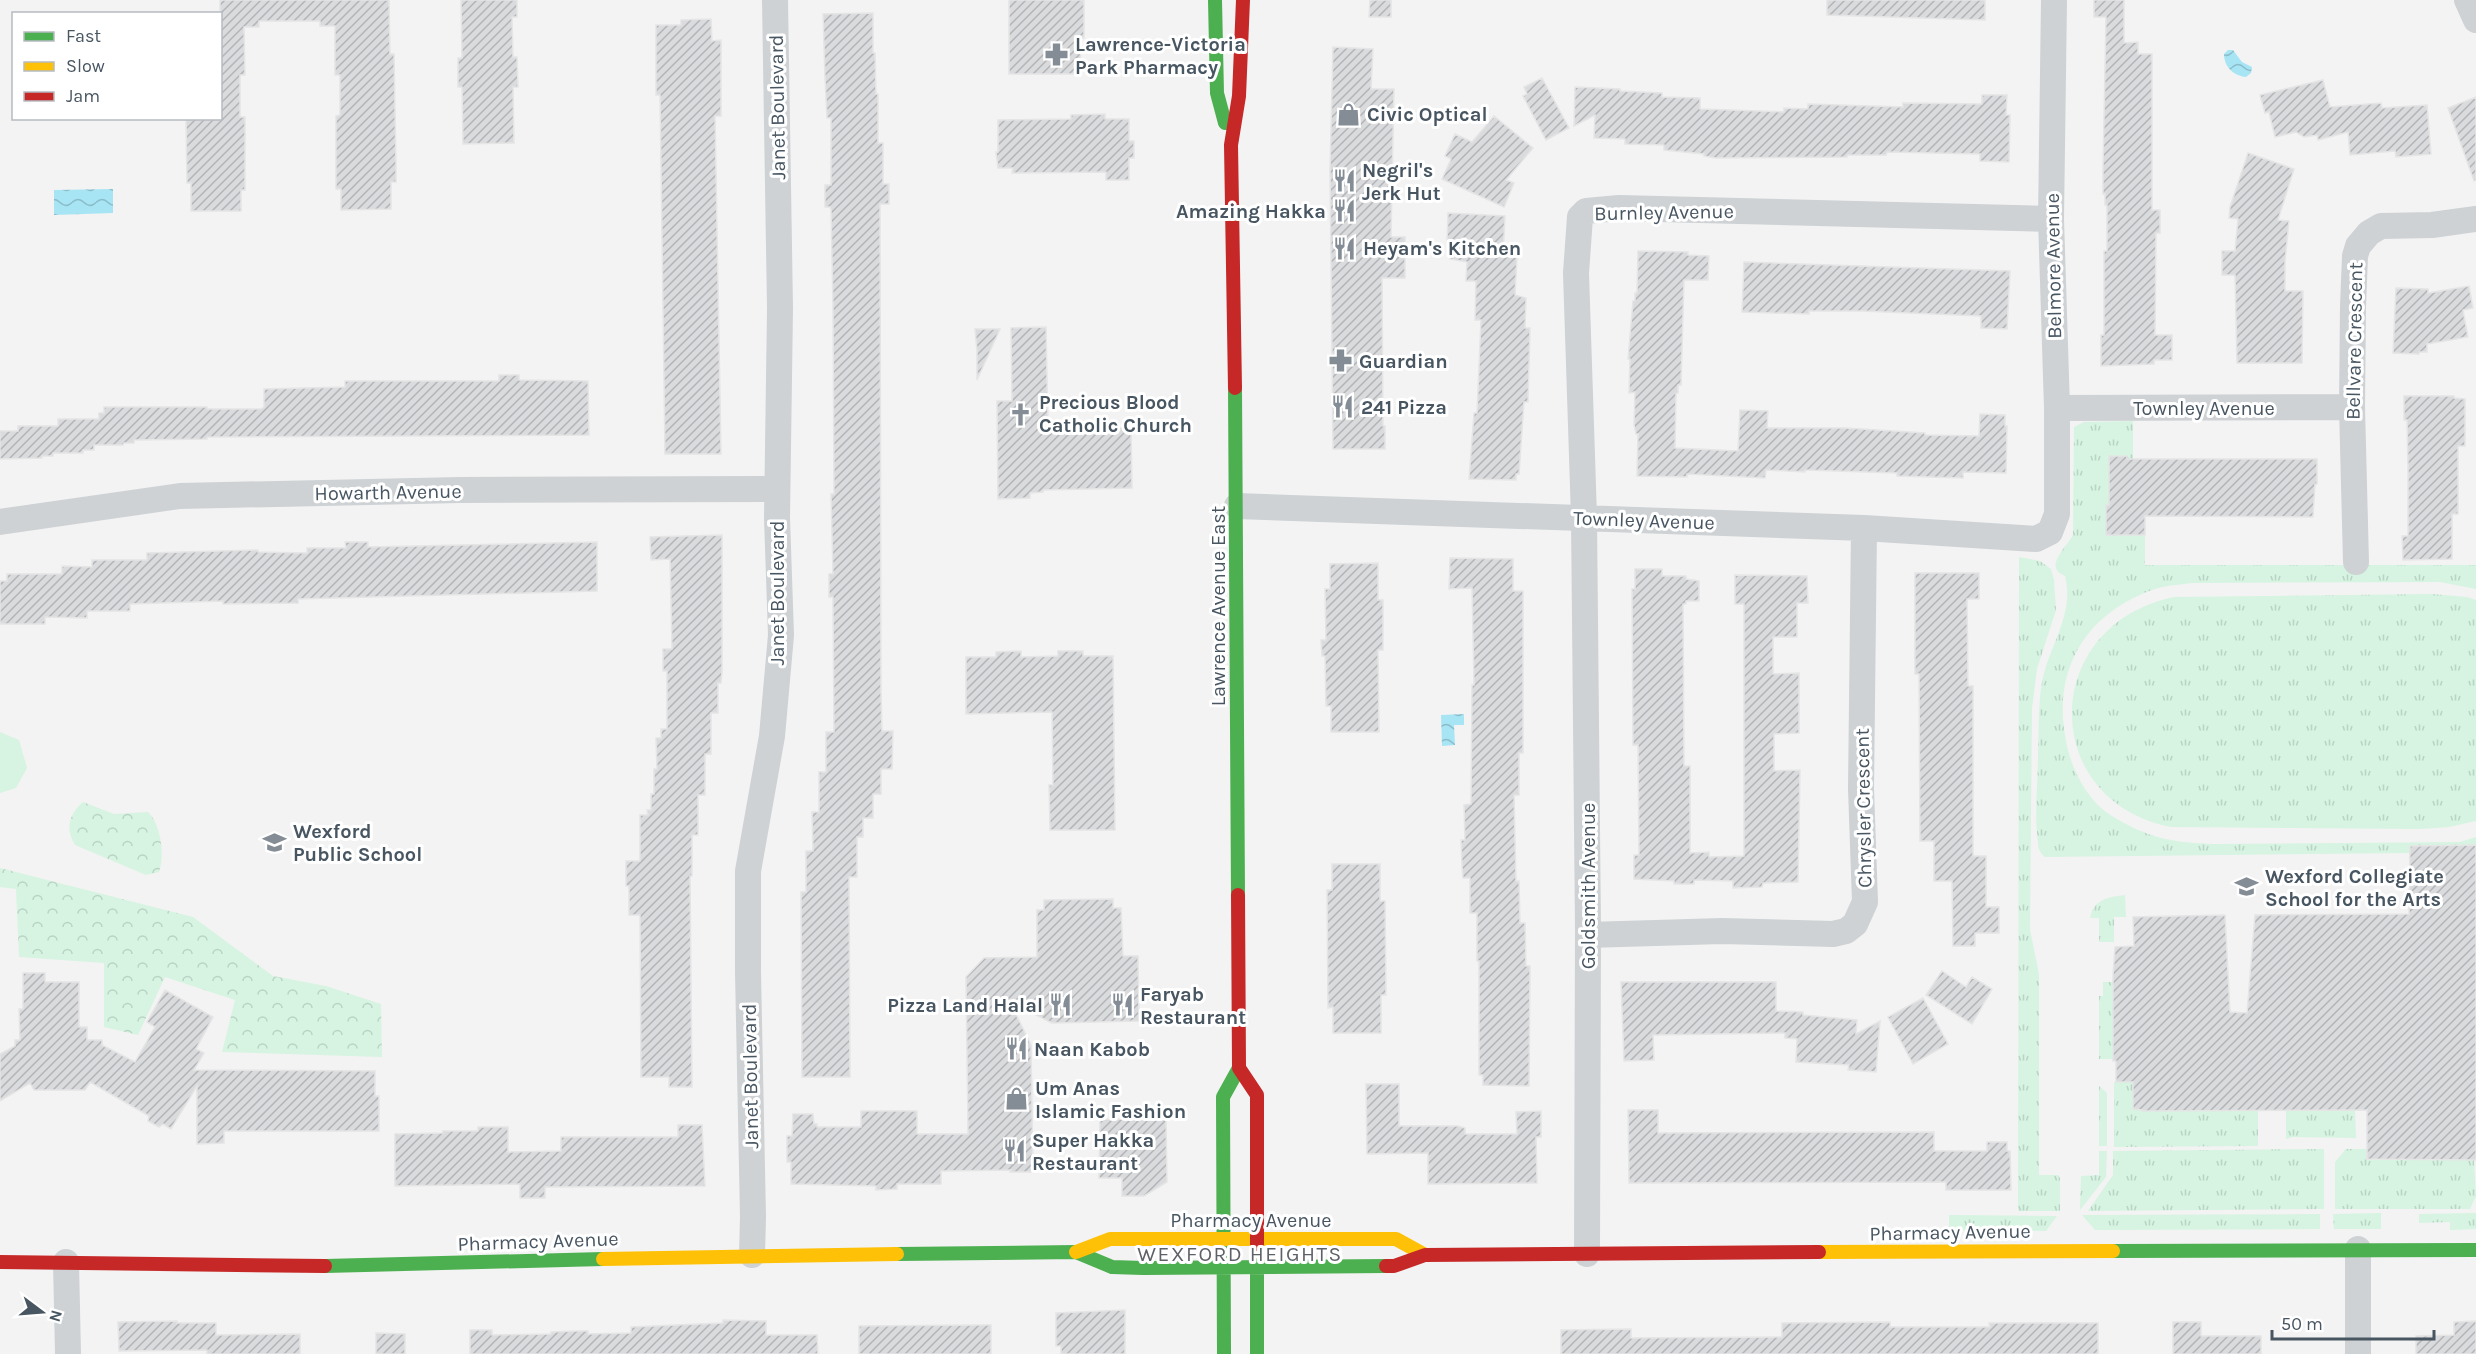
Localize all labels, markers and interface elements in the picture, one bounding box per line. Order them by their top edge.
legend [12,12,222,120]
text: Fast [66,25,101,47]
place label: Lawrence-Victoria Park Pharmacy [1075,33,1246,79]
street label: Janet Boulevard [765,34,790,180]
pharmacy icon: Lawrence-Victoria Park Pharmacy [1044,42,1070,68]
text: Slow [66,55,105,77]
text: Jam [66,85,100,107]
shop icon: Civic Optical [1336,101,1362,127]
place label: Civic Optical [1367,103,1488,126]
place label: Negril's Jerk Hut [1362,159,1441,205]
restaurant icon: Negril's Jerk Hut [1331,168,1357,194]
street label: Belmore Avenue [2041,193,2066,339]
restaurant icon: Amazing Hakka [1331,198,1357,224]
place label: Amazing Hakka [1176,200,1326,223]
street label: Burnley Avenue [1594,200,1734,225]
restaurant icon: Heyam's Kitchen [1332,235,1358,261]
place label: Heyam's Kitchen [1363,237,1521,260]
street label: Bellvare Crescent [2342,262,2367,420]
pharmacy icon: Guardian [1328,348,1354,374]
place label: Guardian [1359,350,1448,373]
place label: Precious Blood Catholic Church [1039,391,1192,437]
restaurant icon: 241 Pizza [1330,394,1356,420]
place label: 241 Pizza [1361,396,1447,419]
street label: Townley Avenue [2133,397,2275,420]
church icon: Precious Blood Catholic Church [1008,401,1034,427]
street label: Howarth Avenue [314,480,462,505]
street label: Lawrence Avenue East [1207,505,1230,706]
street label: Townley Avenue [1573,507,1715,534]
street label: Janet Boulevard [766,520,789,666]
street label: Chrysler Crescent [1851,727,1876,888]
street label: Goldsmith Avenue [1577,803,1600,969]
place label: Wexford Public School [293,820,422,866]
school or university icon: Wexford Public School [262,829,288,855]
place label: Wexford Collegiate School for the Arts [2265,865,2444,911]
school or university icon: Wexford Collegiate School for the Arts [2234,874,2260,900]
place label: Faryab Restaurant [1140,983,1246,1029]
restaurant icon: Pizza Land Halal [1048,992,1074,1018]
restaurant icon: Faryab Restaurant [1109,992,1135,1018]
place label: Pizza Land Halal [887,994,1043,1017]
street label: Janet Boulevard [738,1003,763,1149]
restaurant icon: Naan Kabob [1003,1036,1029,1062]
place label: Naan Kabob [1034,1038,1150,1061]
place label: Um Anas Islamic Fashion [1035,1077,1186,1123]
shop icon: Um Anas Islamic Fashion [1004,1086,1030,1112]
place label: Super Hakka Restaurant [1032,1129,1154,1175]
restaurant icon: Super Hakka Restaurant [1001,1138,1027,1164]
street label: Pharmacy Avenue [1170,1209,1332,1232]
street label: Pharmacy Avenue [1869,1220,2031,1245]
street label: Pharmacy Avenue [457,1227,619,1256]
district label: WEXFORD HEIGHTS [1137,1242,1343,1266]
north arrow [12,1282,72,1342]
scale bar [2272,1303,2434,1341]
text: N [45,1308,67,1324]
text: 50 m [2281,1313,2323,1335]

